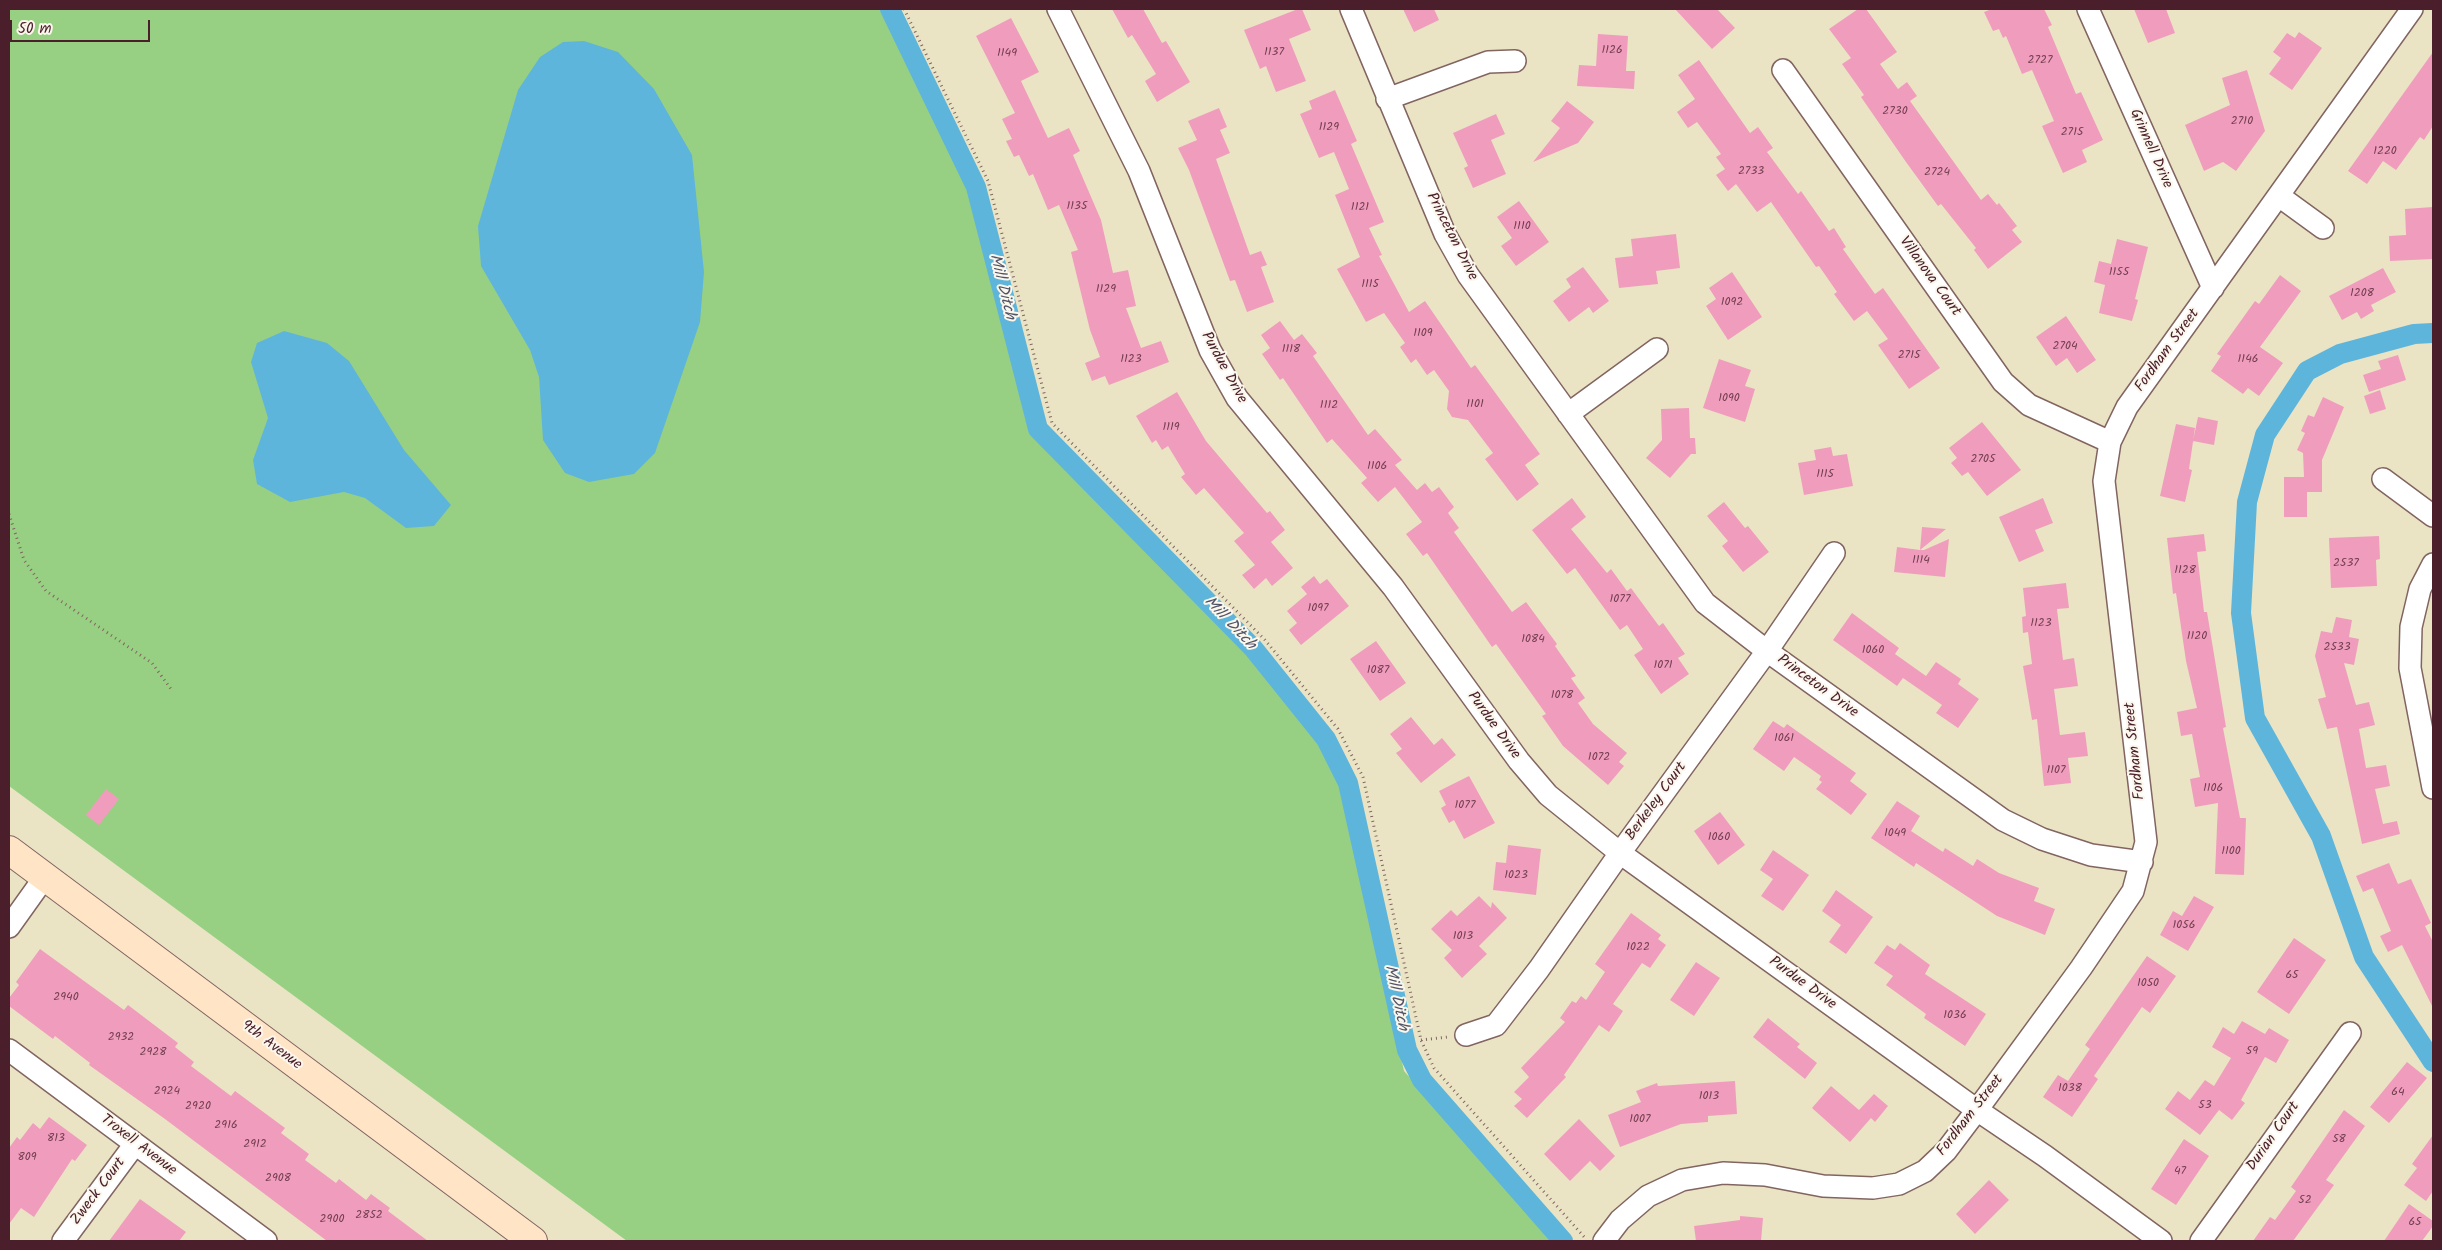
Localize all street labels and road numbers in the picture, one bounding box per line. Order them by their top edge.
street label: Grinnell Drive [2124,106,2176,192]
street label: Princeton Drive [1421,190,1481,284]
street label: Villanova Court [1894,234,1964,320]
street label: Fordham Street [2132,306,2204,396]
street label: Purdue Drive [1196,329,1250,407]
street label: Princeton Drive [1773,652,1861,722]
street label: Purdue Drive [1462,689,1524,763]
street label: Fordham Street [2122,701,2150,801]
street label: Berkeley Court [1623,759,1691,845]
street label: Purdue Drive [1765,953,1839,1015]
street label: 9th Avenue [237,1017,305,1075]
street label: Fordham Street [1934,1072,2008,1160]
street label: Durian Court [2244,1099,2304,1175]
street label: Troxell Avenue [96,1112,180,1180]
street label: Zweck Court [68,1155,130,1229]

